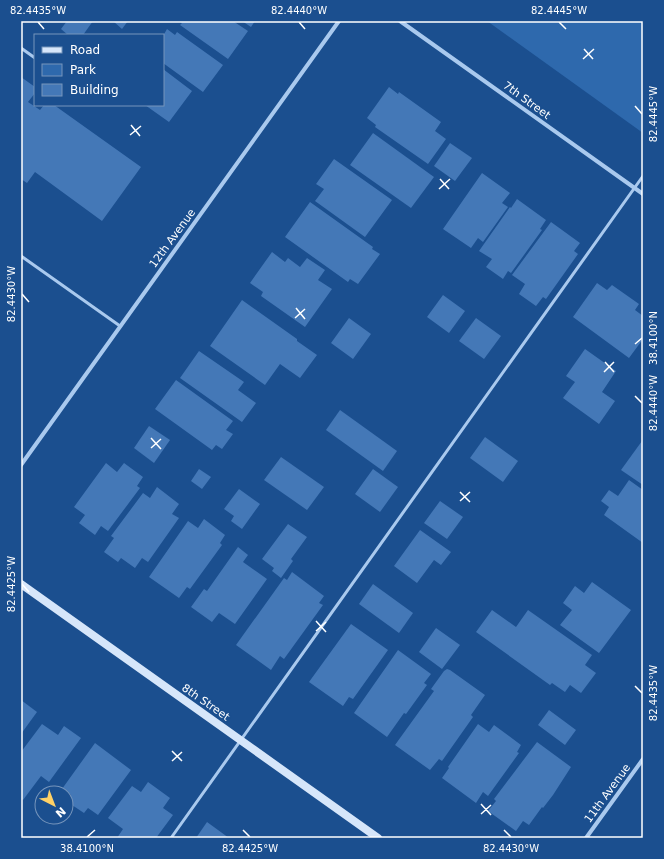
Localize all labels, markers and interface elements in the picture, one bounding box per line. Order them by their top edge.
text: 82.4435°W [10,5,66,16]
text: 82.4440°W [271,5,327,16]
text: 82.4445°W [531,5,587,16]
legend [34,34,164,106]
text: Road [70,43,100,57]
text: Park [70,63,96,77]
street label: 7th Street [501,79,553,122]
text: Building [70,83,119,97]
text: 82.4445°W [648,86,659,142]
street label: 12th Avenue [147,206,198,270]
text: 82.4430°W [6,266,17,322]
text: 38.4100°N [648,311,659,365]
text: 82.4440°W [648,375,659,431]
text: 82.4425°W [6,556,17,612]
text: 82.4435°W [648,665,659,721]
street label: 8th Street [179,681,233,724]
street label: 11th Avenue [582,761,633,825]
north arrow [34,785,74,825]
text: N [53,804,68,820]
text: 38.4100°N [60,843,114,854]
text: 82.4425°W [222,843,278,854]
text: 82.4430°W [483,843,539,854]

